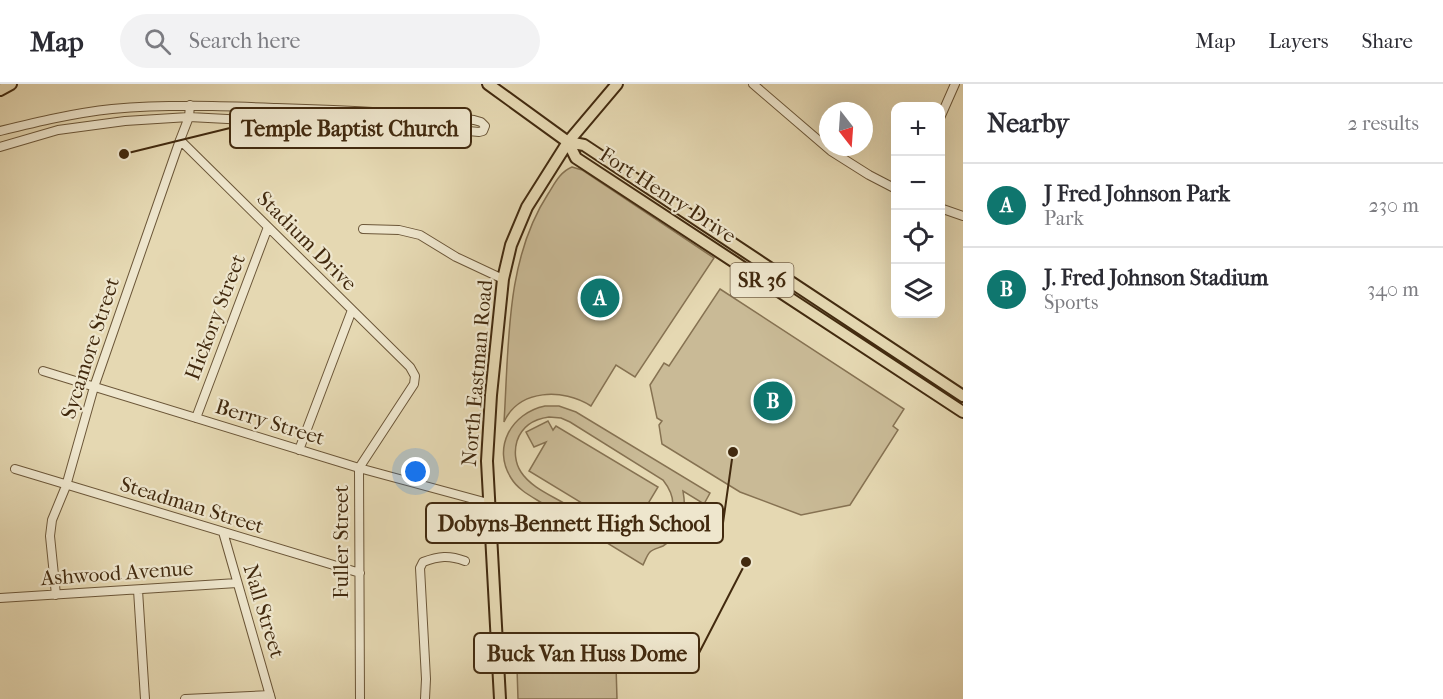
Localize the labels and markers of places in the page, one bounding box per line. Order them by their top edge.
callout: Temple Baptist Church [230,108,471,148]
pin: A [580,276,620,320]
pin: B [754,378,792,424]
callout: Dobyns-Bennett High School [426,503,723,543]
callout: Buck Van Huss Dome [474,633,699,673]

